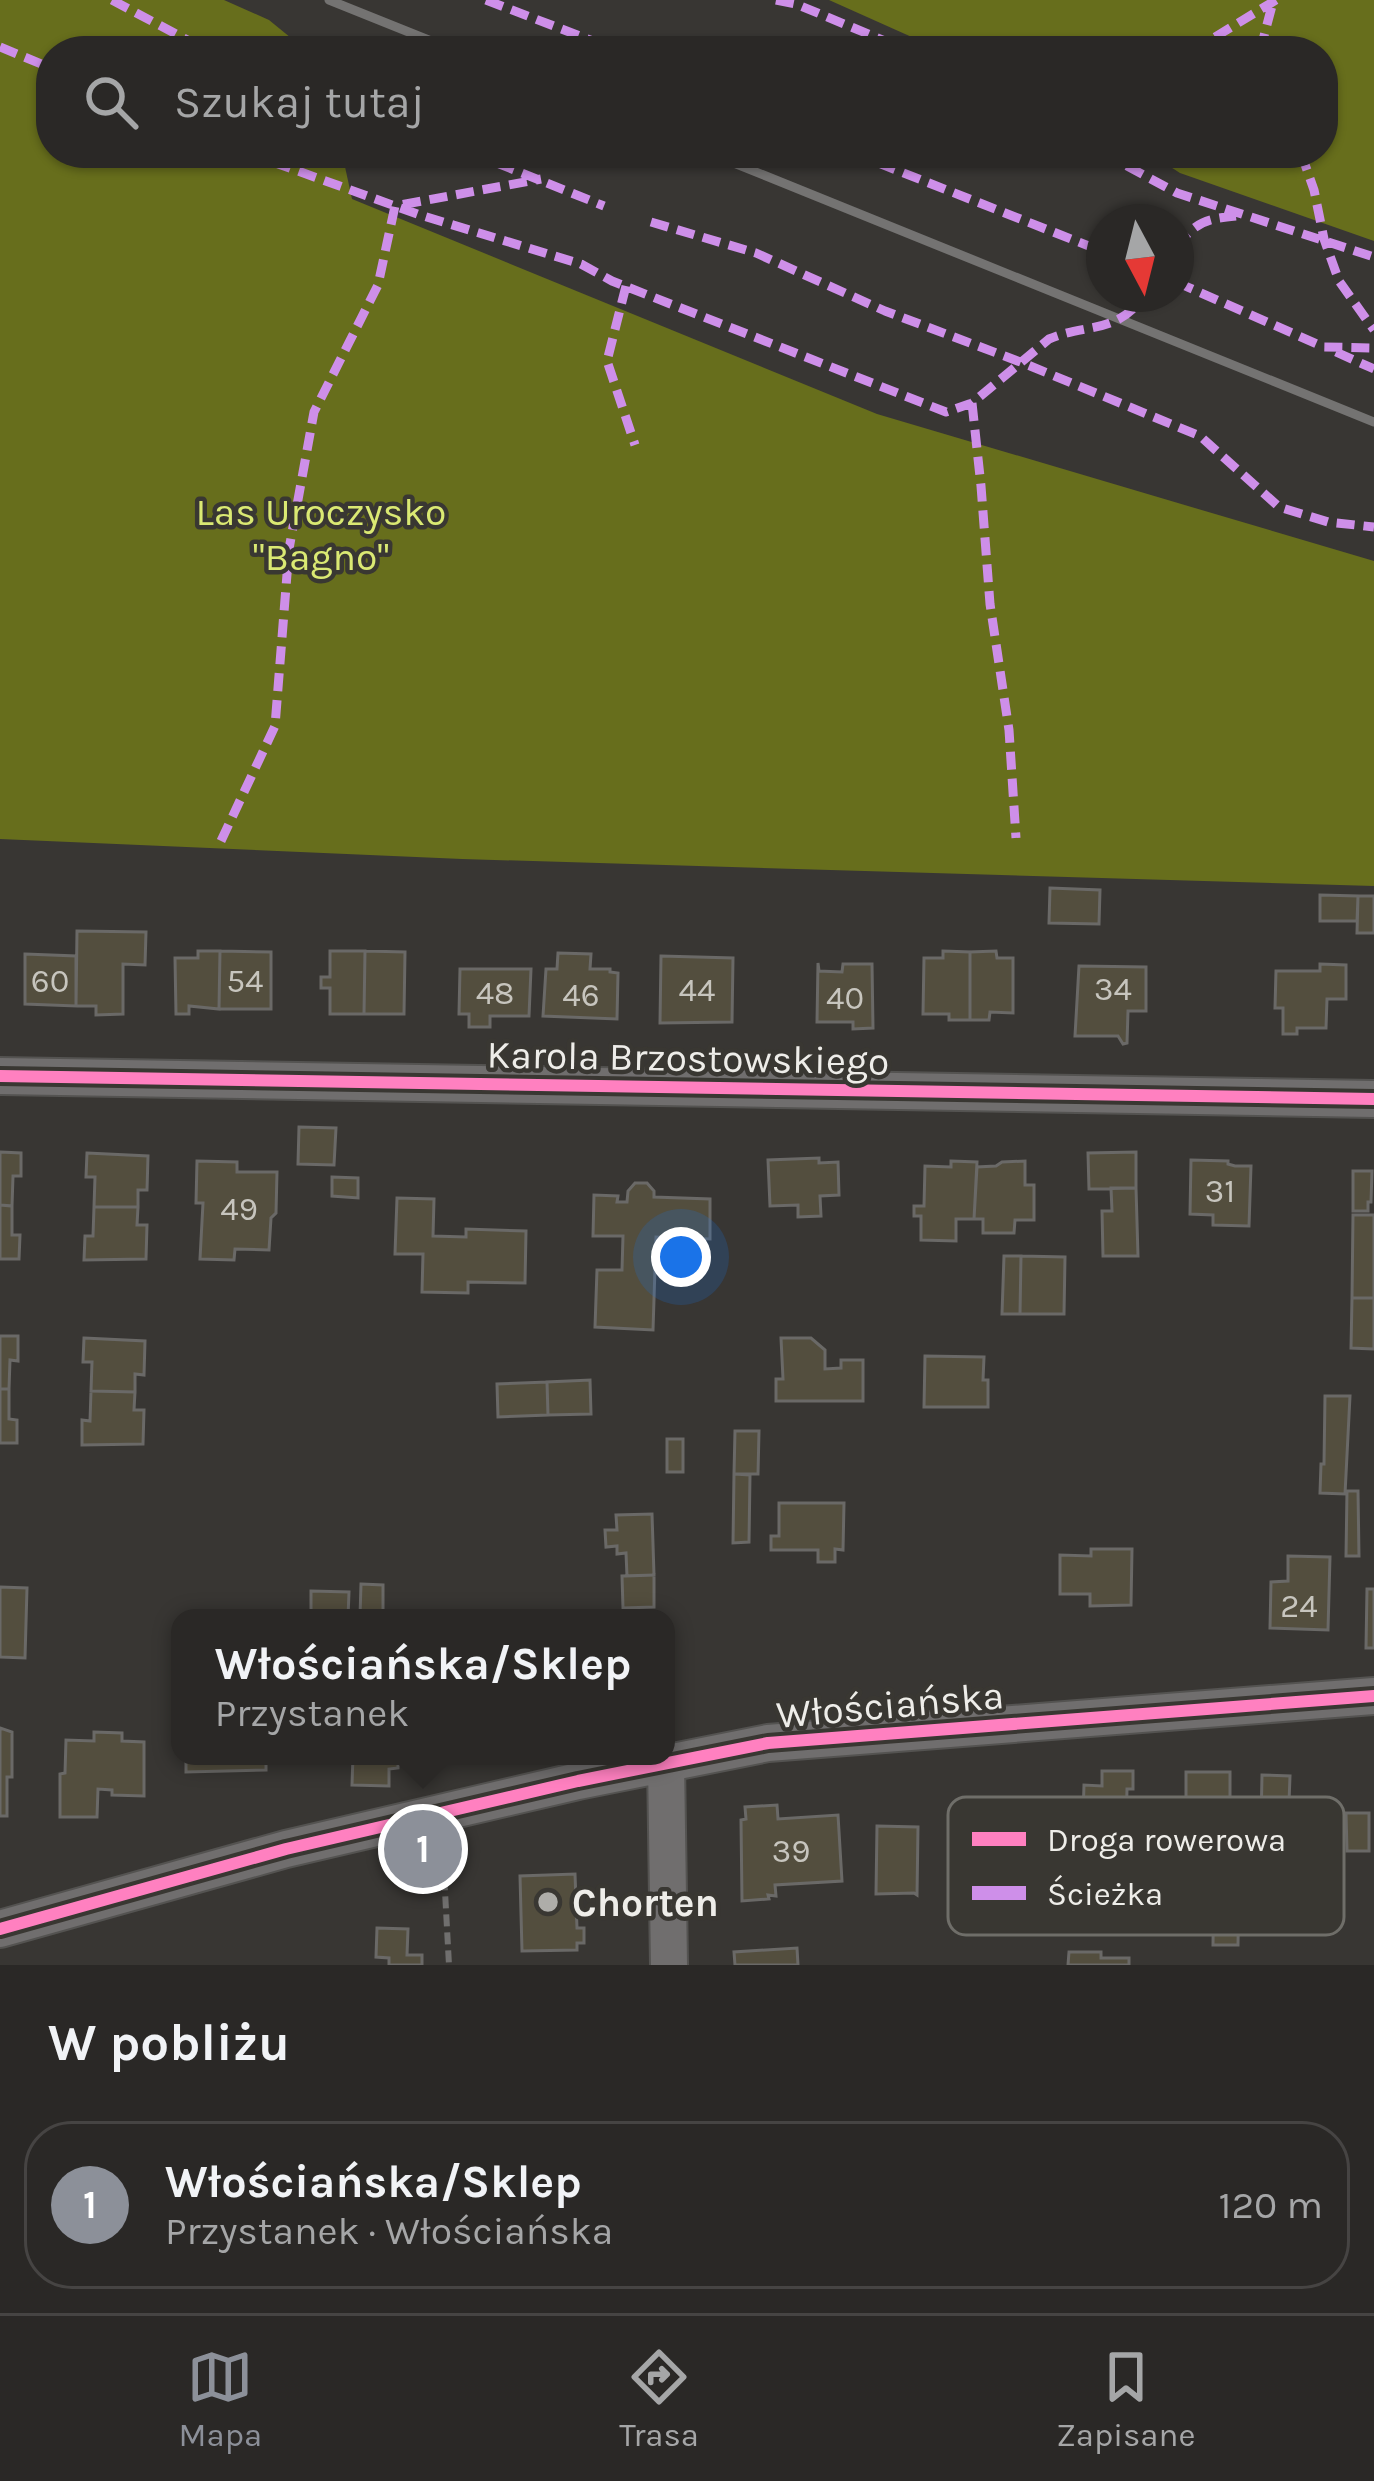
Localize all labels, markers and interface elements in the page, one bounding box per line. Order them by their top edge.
search box [36,36,1338,168]
icon: search [78,69,144,135]
text: Szukaj tutaj [174,76,425,128]
north arrow [1086,204,1194,312]
park label: Las Uroczysko "Bagno" [196,489,446,580]
house number: 60 [31,962,69,1000]
house number: 54 [226,962,264,1000]
house number: 34 [1094,970,1132,1008]
house number: 44 [679,971,715,1009]
house number: 48 [476,974,514,1012]
house number: 46 [562,976,600,1014]
house number: 40 [826,979,864,1017]
street label: Karola Brzostowskiego [486,1031,890,1085]
house number: 31 [1205,1172,1235,1210]
house number: 49 [220,1190,258,1228]
your location [651,1227,711,1287]
house number: 24 [1280,1587,1318,1625]
popup [171,1609,675,1765]
text: Włościańska/Sklep [215,1638,631,1690]
street label: Włościańska [774,1672,1006,1738]
text: Przystanek [215,1690,409,1736]
legend [948,1797,1344,1935]
pin: 1 [384,1804,462,1894]
text: Droga rowerowa [1047,1821,1286,1859]
house number: 39 [772,1832,810,1870]
text: Ścieżka [1047,1874,1163,1913]
place label: Chorten [572,1880,719,1926]
marker: Chorten [535,1889,561,1915]
text: W pobliżu [48,2013,290,2073]
text: Włościańska/Sklep [165,2156,582,2208]
text: 1 [83,2182,97,2228]
text: 120 m [1219,2182,1323,2228]
text: Przystanek · Włościańska [165,2208,613,2254]
tab: Mapa [179,2344,262,2454]
tab: Trasa [619,2344,699,2454]
tab: Zapisane [1056,2344,1195,2454]

